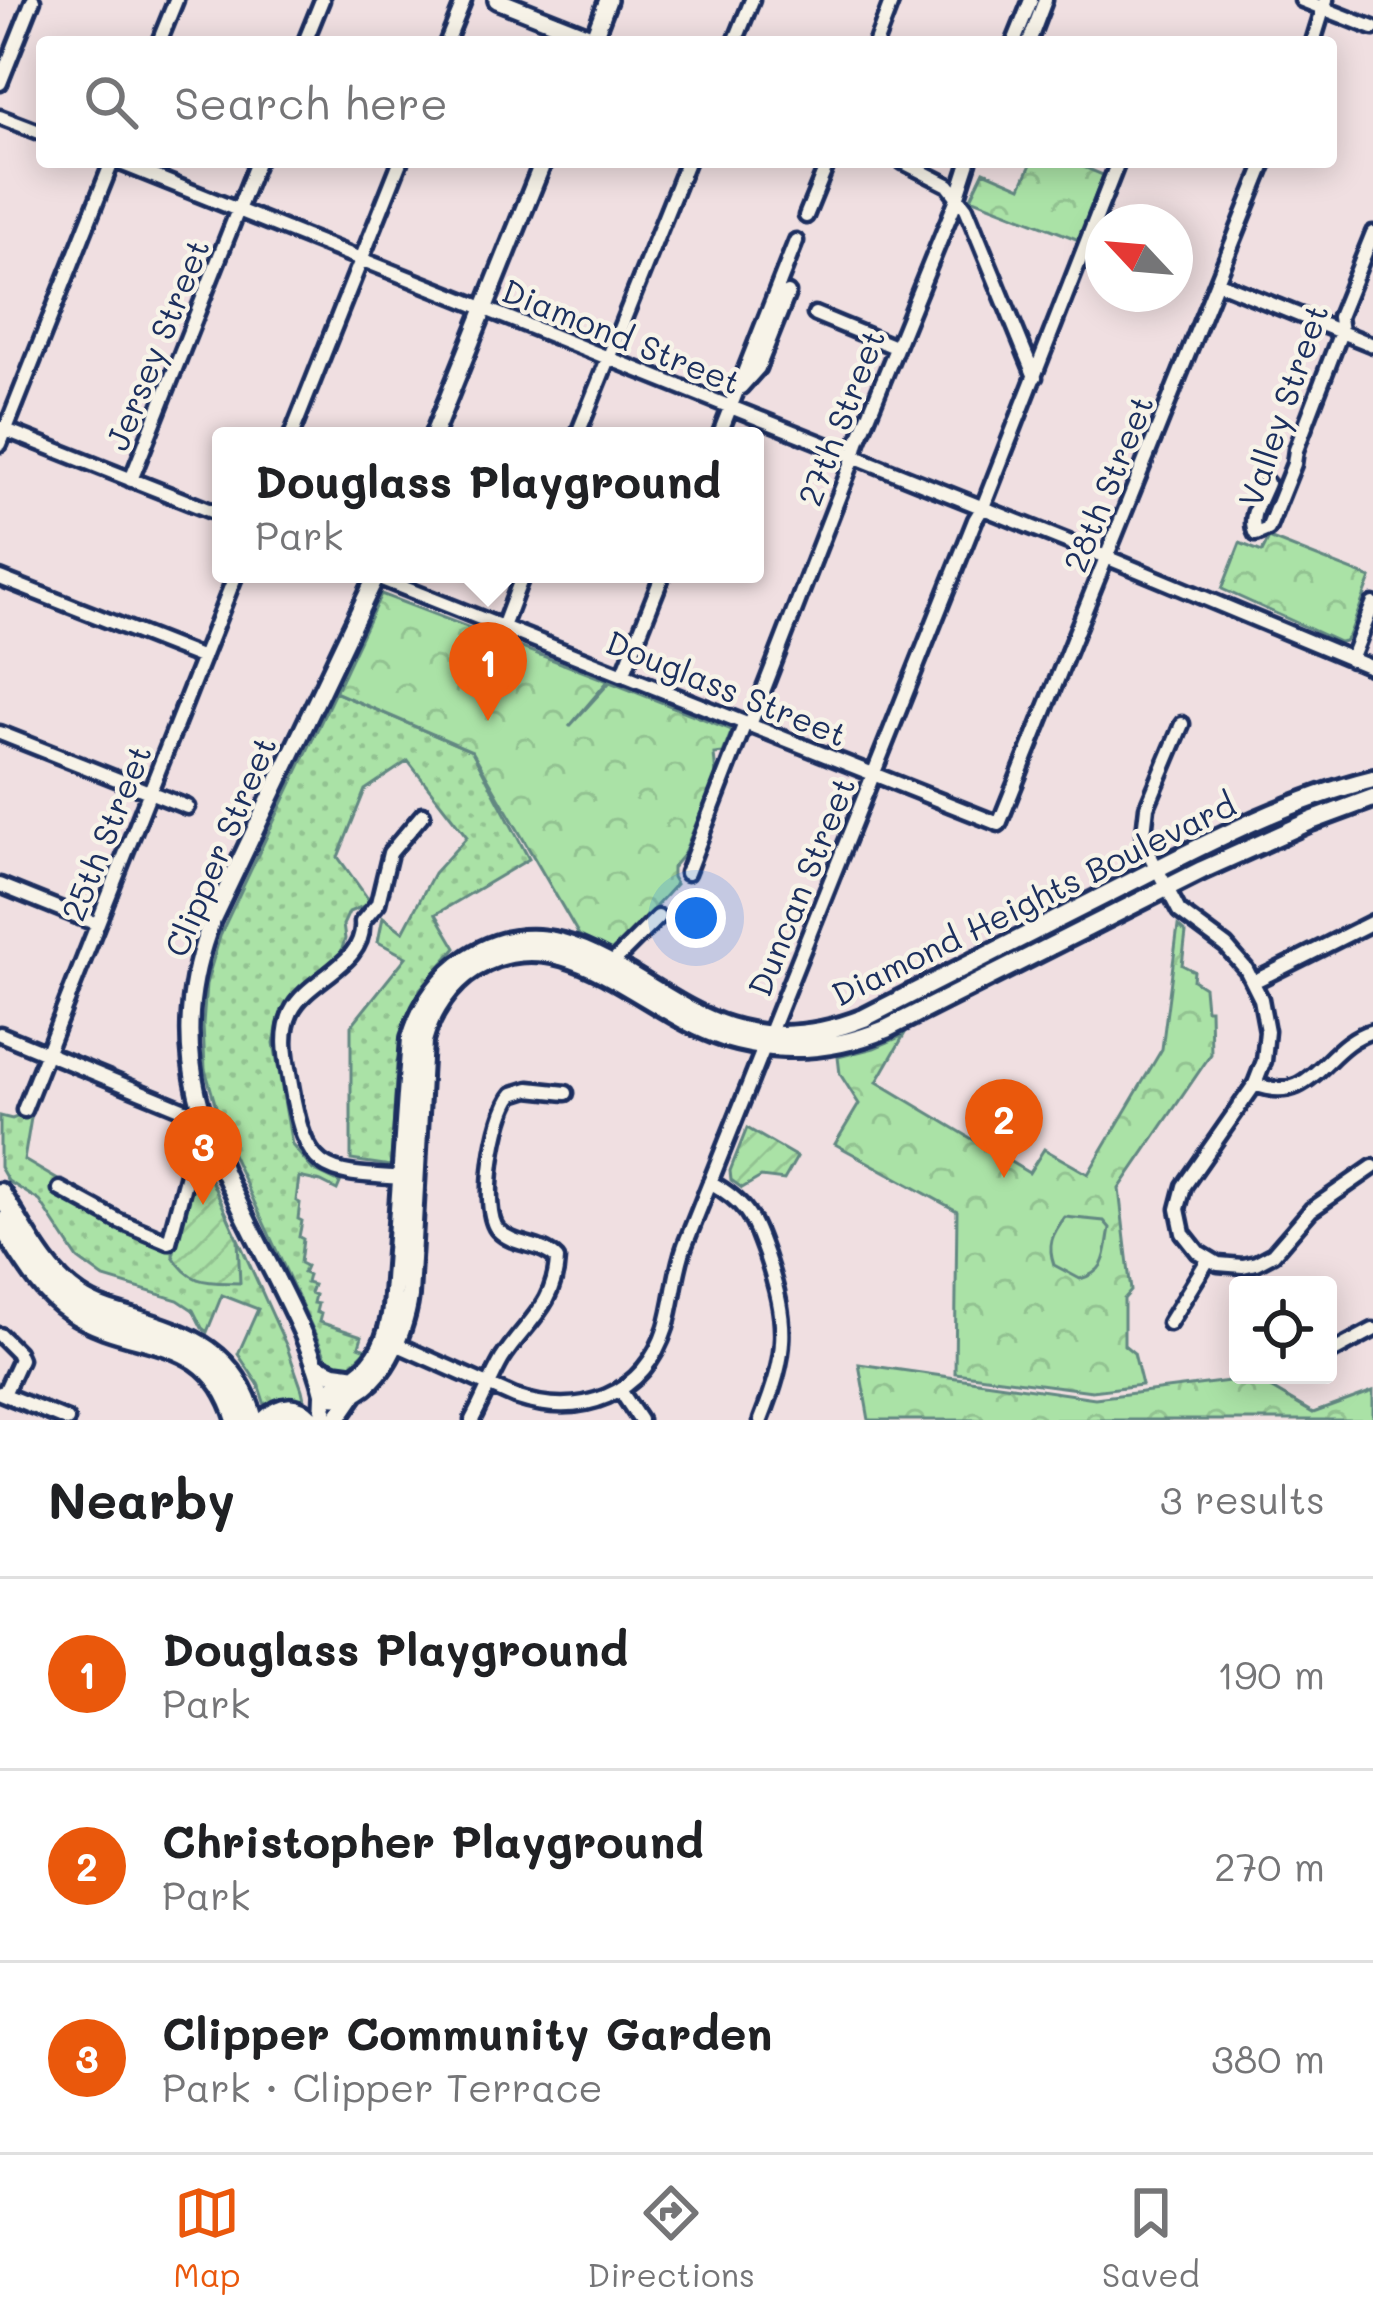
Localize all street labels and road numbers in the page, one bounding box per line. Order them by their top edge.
street label: Jersey Street [94,232,219,456]
street label: Diamond Street [496,267,748,403]
street label: Valley Street [1227,298,1338,512]
street label: 27th Street [787,323,893,511]
street label: 28th Street [1052,388,1162,578]
street label: Douglass Street [600,619,854,755]
street label: Clipper Street [153,729,285,963]
street label: 25th Street [50,738,160,926]
street label: Duncan Street [736,770,864,1002]
street label: Diamond Heights Boulevard [824,781,1242,1015]

